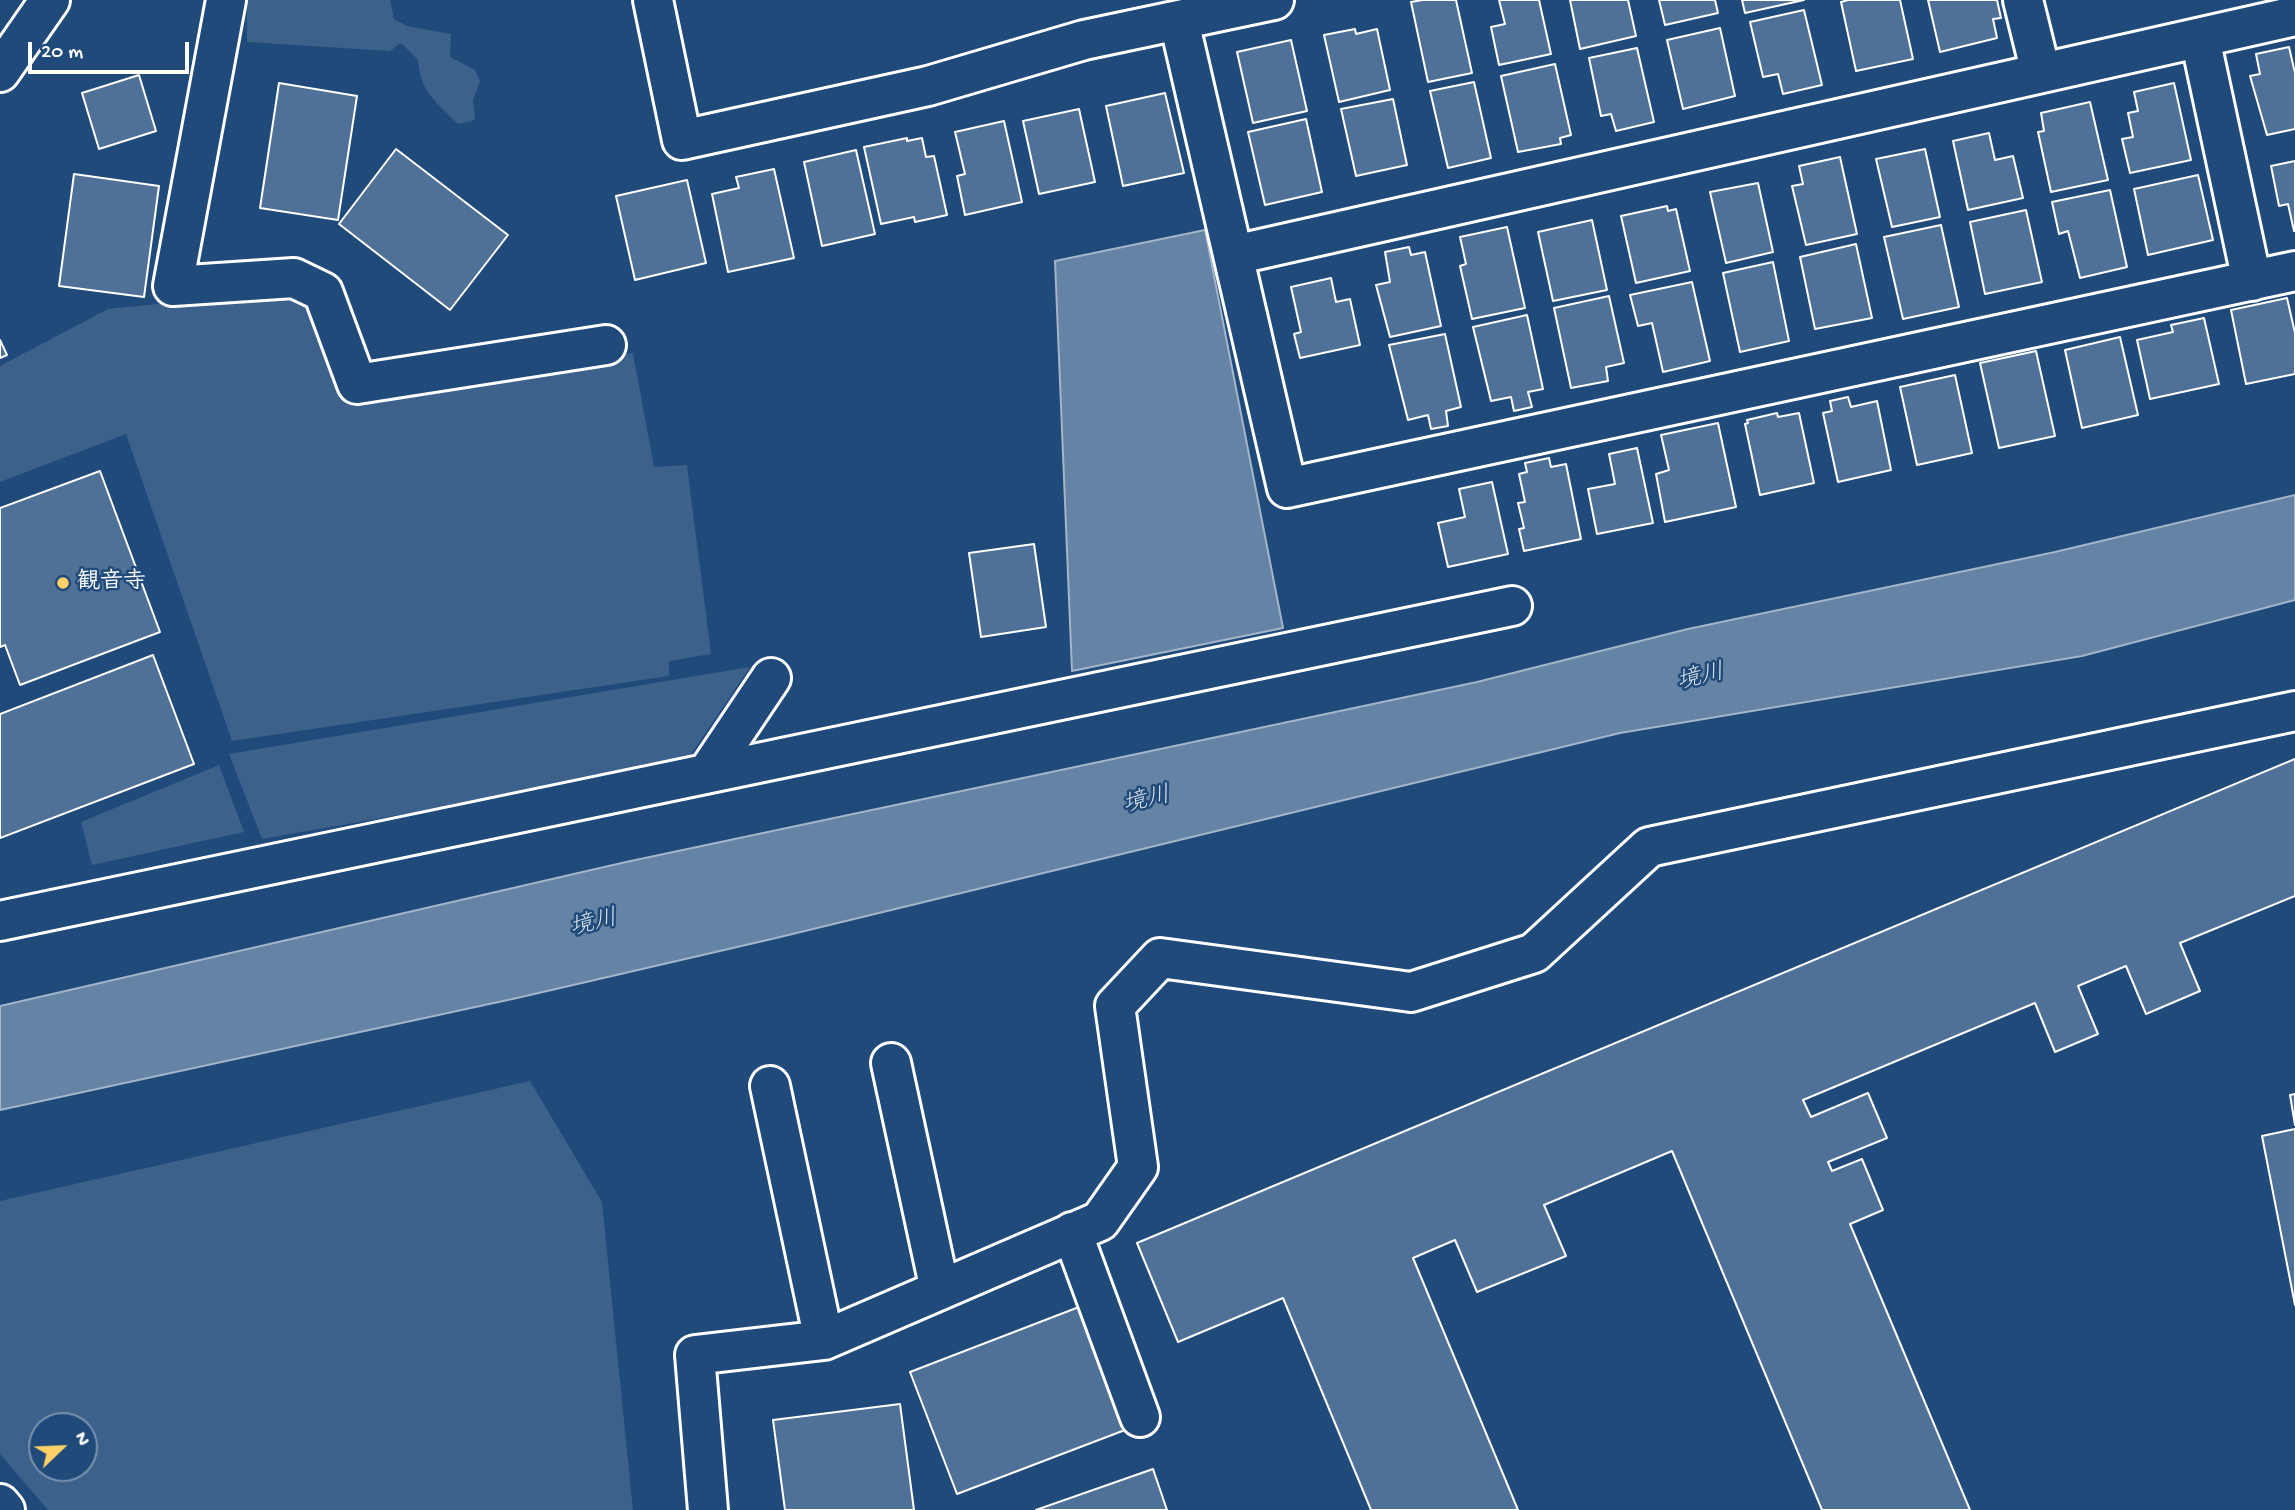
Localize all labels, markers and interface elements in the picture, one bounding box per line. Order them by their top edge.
scale bar [32,28,192,72]
text: 20 m [41,41,83,66]
place label: 観音寺 [77,569,146,597]
marker: 観音寺 [55,575,71,591]
water label: 境川 [1674,660,1728,698]
water label: 境川 [1120,783,1174,821]
water label: 境川 [567,906,621,944]
north arrow [28,1412,98,1482]
text: N [68,1429,94,1450]

